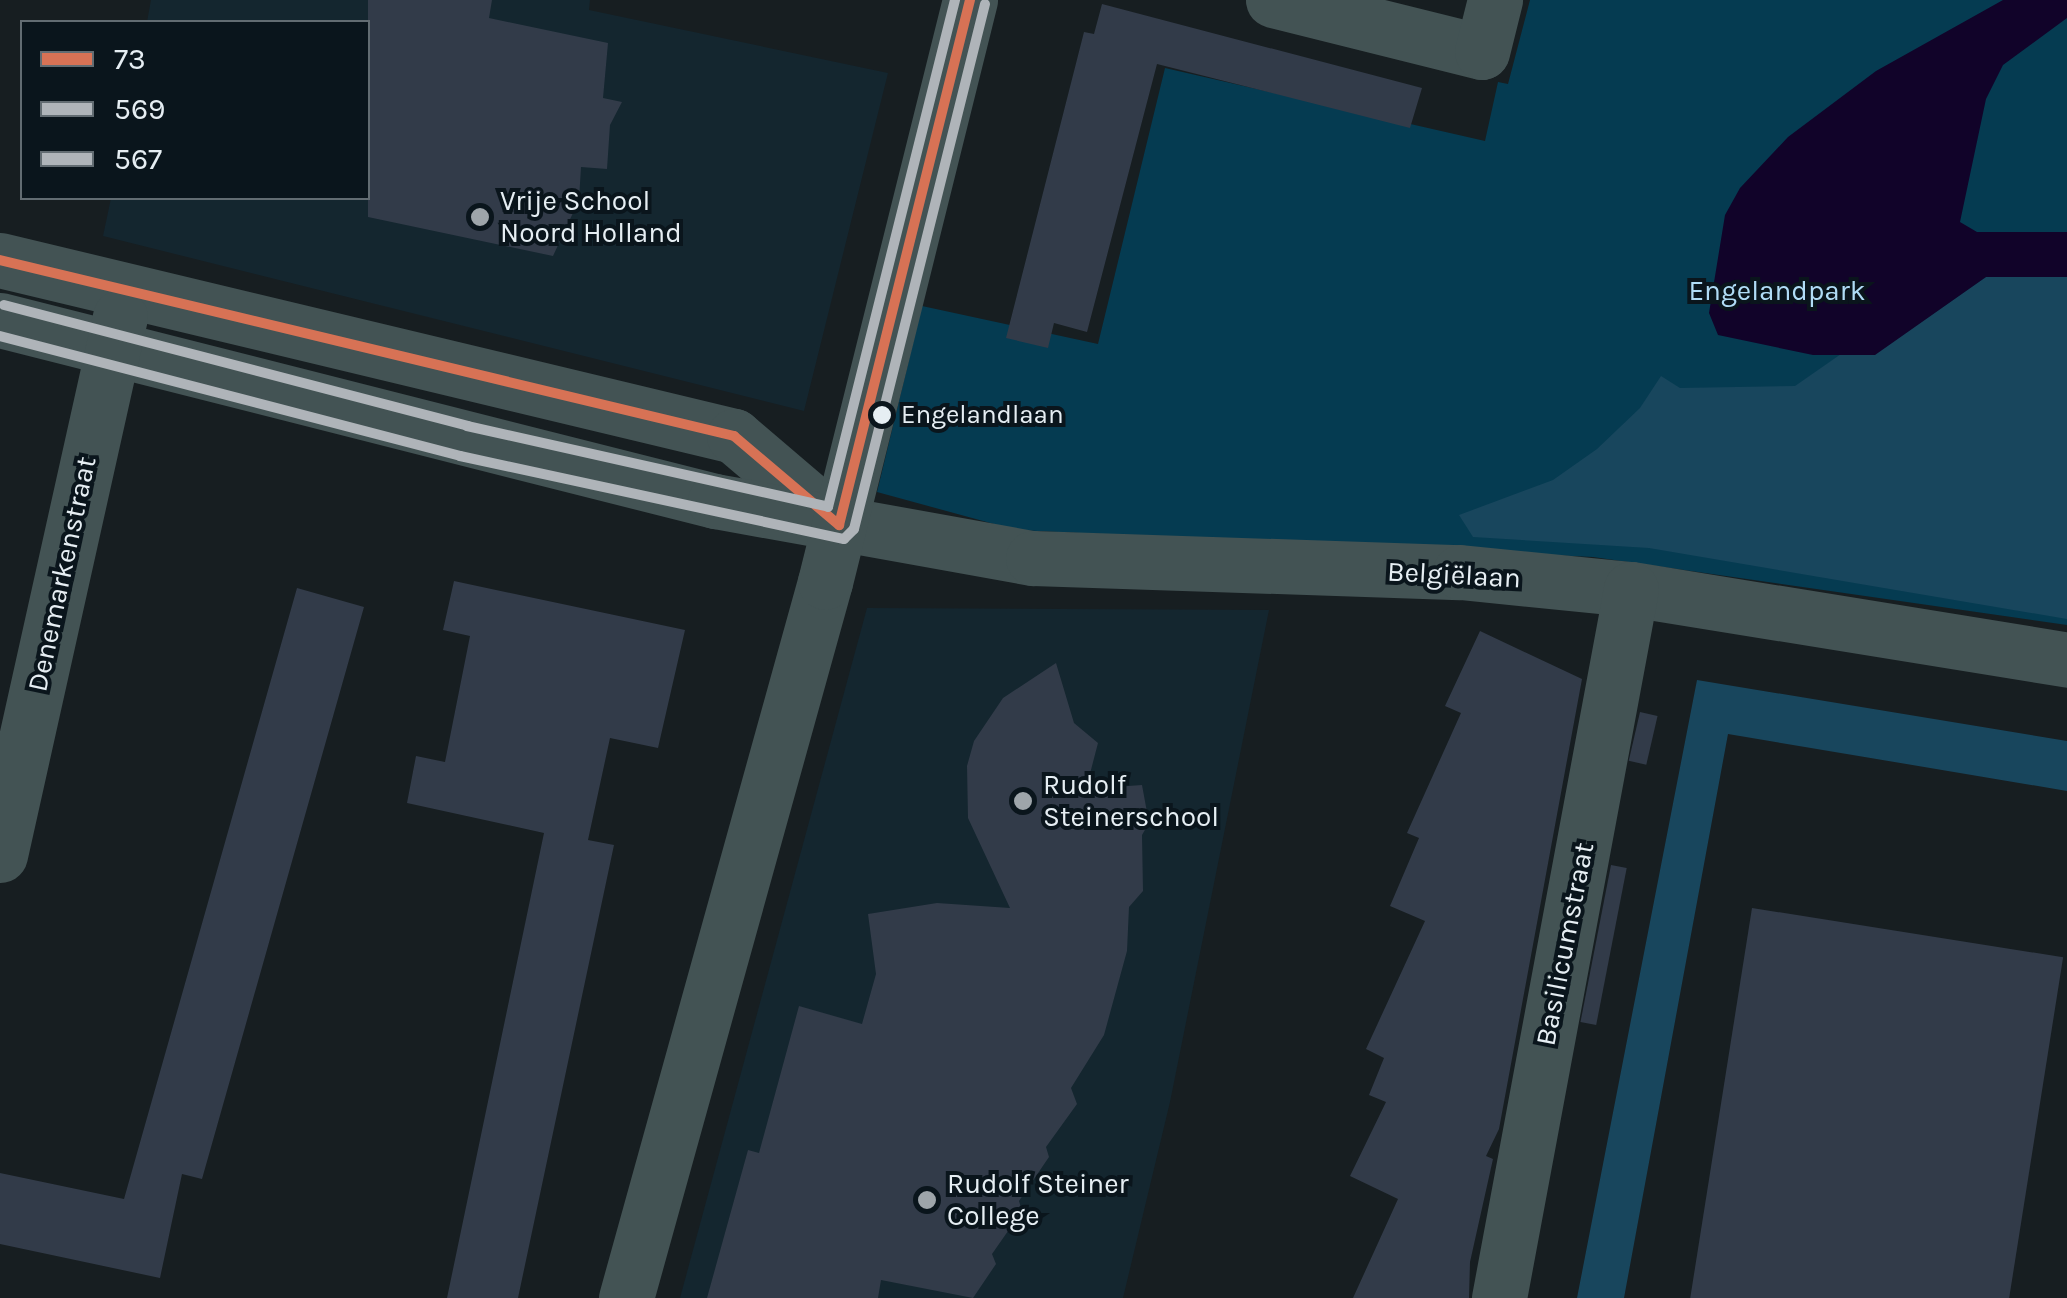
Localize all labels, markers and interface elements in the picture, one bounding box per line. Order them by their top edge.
legend [20,20,370,200]
text: 73 [114,41,146,77]
text: 569 [114,91,166,127]
text: 567 [114,141,162,177]
place label: Vrije School Noord Holland [500,184,682,250]
marker: Vrije School Noord Holland [469,206,491,228]
park label: Engelandpark [1688,274,1866,308]
place label: Engelandlaan [901,399,1064,431]
marker: Engelandlaan [872,405,892,425]
street label: Denemarkenstraat [21,453,103,695]
street label: Belgiëlaan [1386,555,1522,595]
place label: Rudolf Steinerschool [1043,768,1219,834]
marker: Rudolf Steinerschool [1012,790,1034,812]
street label: Basilicumstraat [1529,840,1601,1048]
place label: Rudolf Steiner College [947,1167,1129,1233]
marker: Rudolf Steiner College [916,1189,938,1211]

